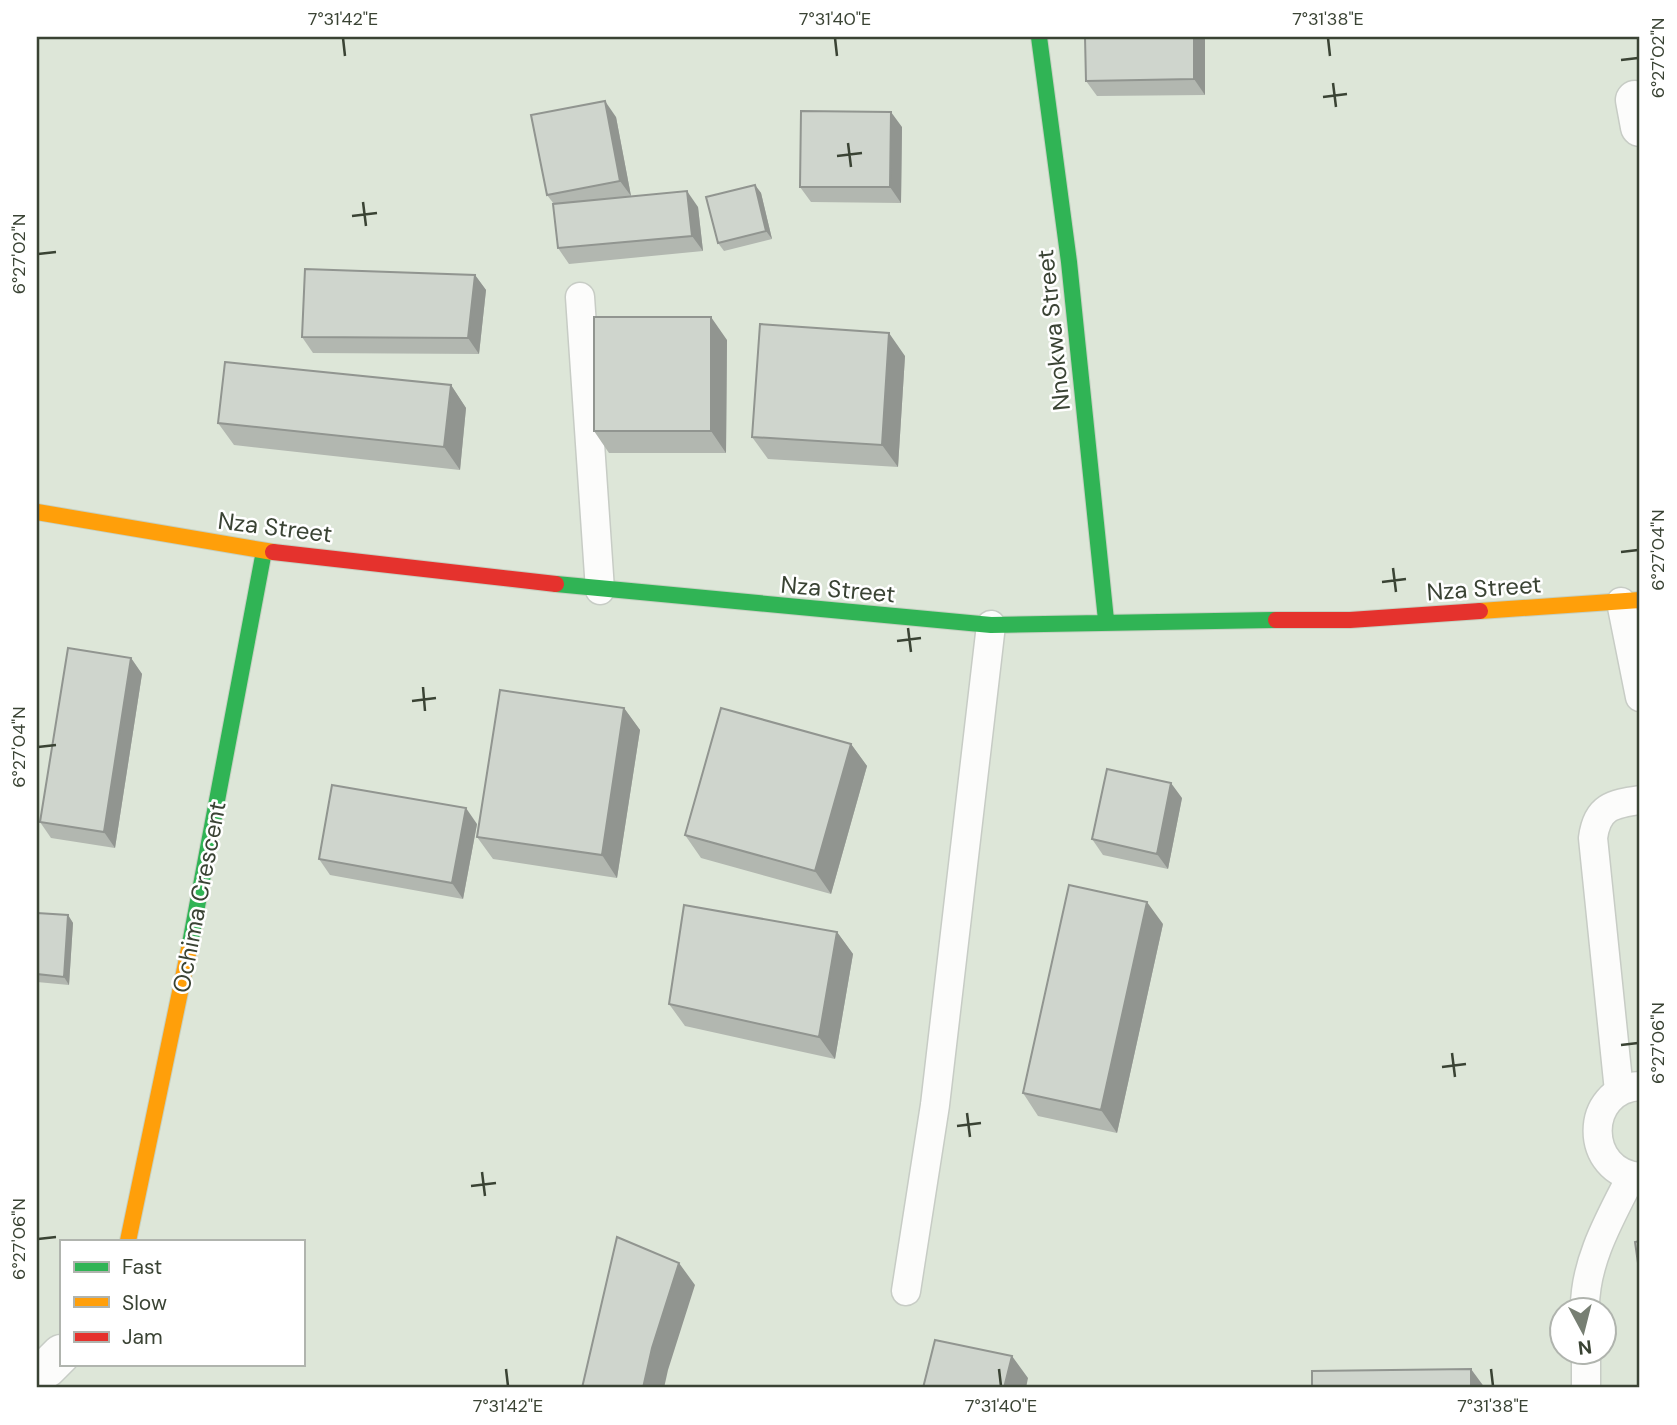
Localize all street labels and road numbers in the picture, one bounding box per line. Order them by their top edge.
street label: Nnokwa Street [1029,248,1077,412]
street label: Nza Street [216,505,334,549]
street label: Nza Street [779,569,897,609]
street label: Nza Street [1426,569,1542,607]
street label: Ochima Crescent [165,799,233,995]

